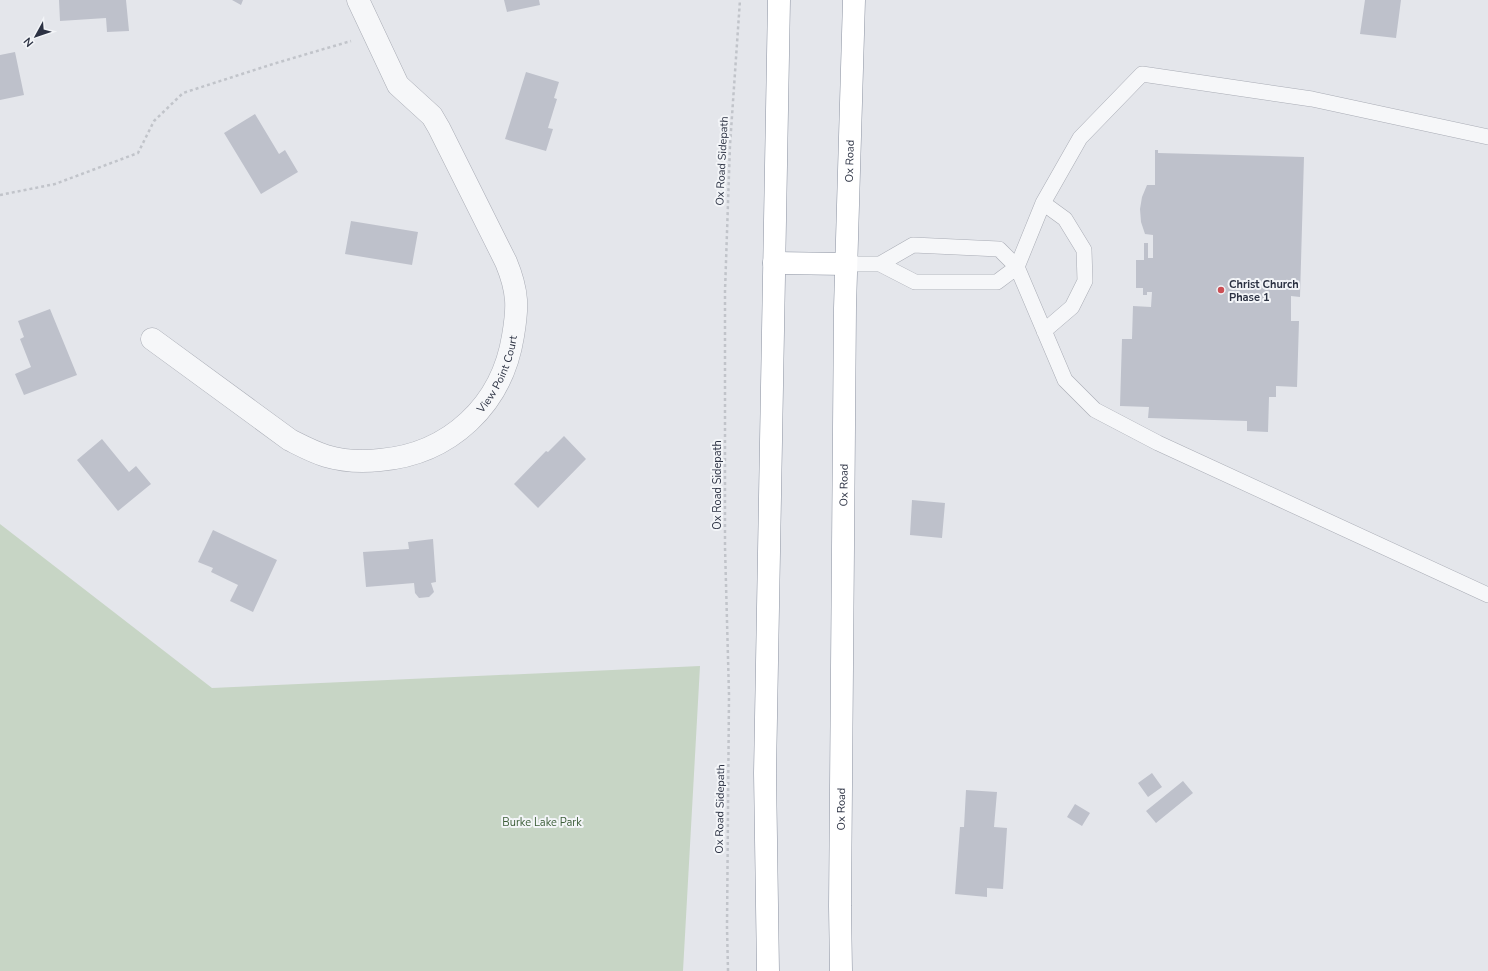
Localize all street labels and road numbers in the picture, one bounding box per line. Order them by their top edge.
street label: Ox Road Sidepath [712,116,732,206]
street label: Ox Road [841,140,857,183]
street label: View Point Court [472,334,520,417]
street label: Ox Road Sidepath [710,440,725,530]
street label: Ox Road [836,464,851,506]
street label: Ox Road Sidepath [712,764,728,854]
street label: Ox Road [833,788,848,830]

